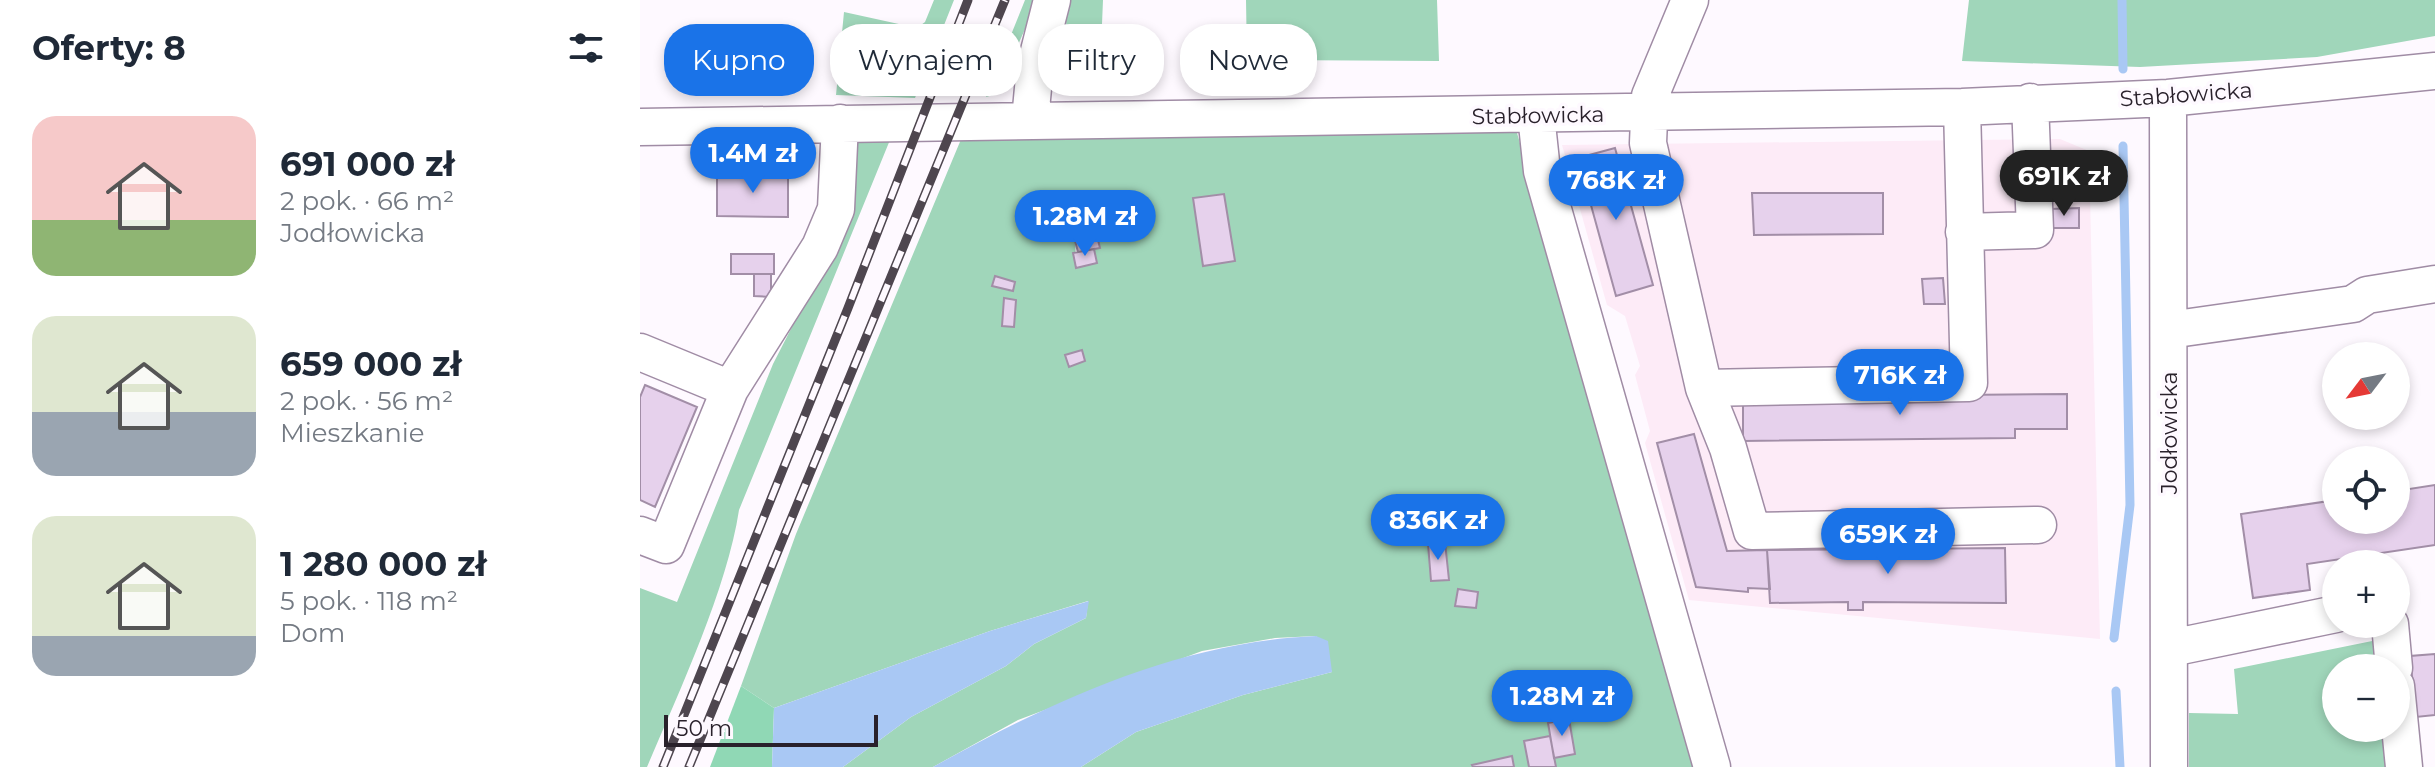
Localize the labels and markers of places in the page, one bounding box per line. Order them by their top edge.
pin: 1.4M zł [679,127,827,195]
pin: 691K zł [1990,150,2138,218]
pin: 768K zł [1542,154,1690,222]
pin: 1.28M zł [1002,190,1168,258]
pin: 716K zł [1826,349,1974,417]
pin: 836K zł [1364,494,1512,562]
pin: 659K zł [1814,508,1962,576]
pin: 1.28M zł [1479,670,1645,738]

